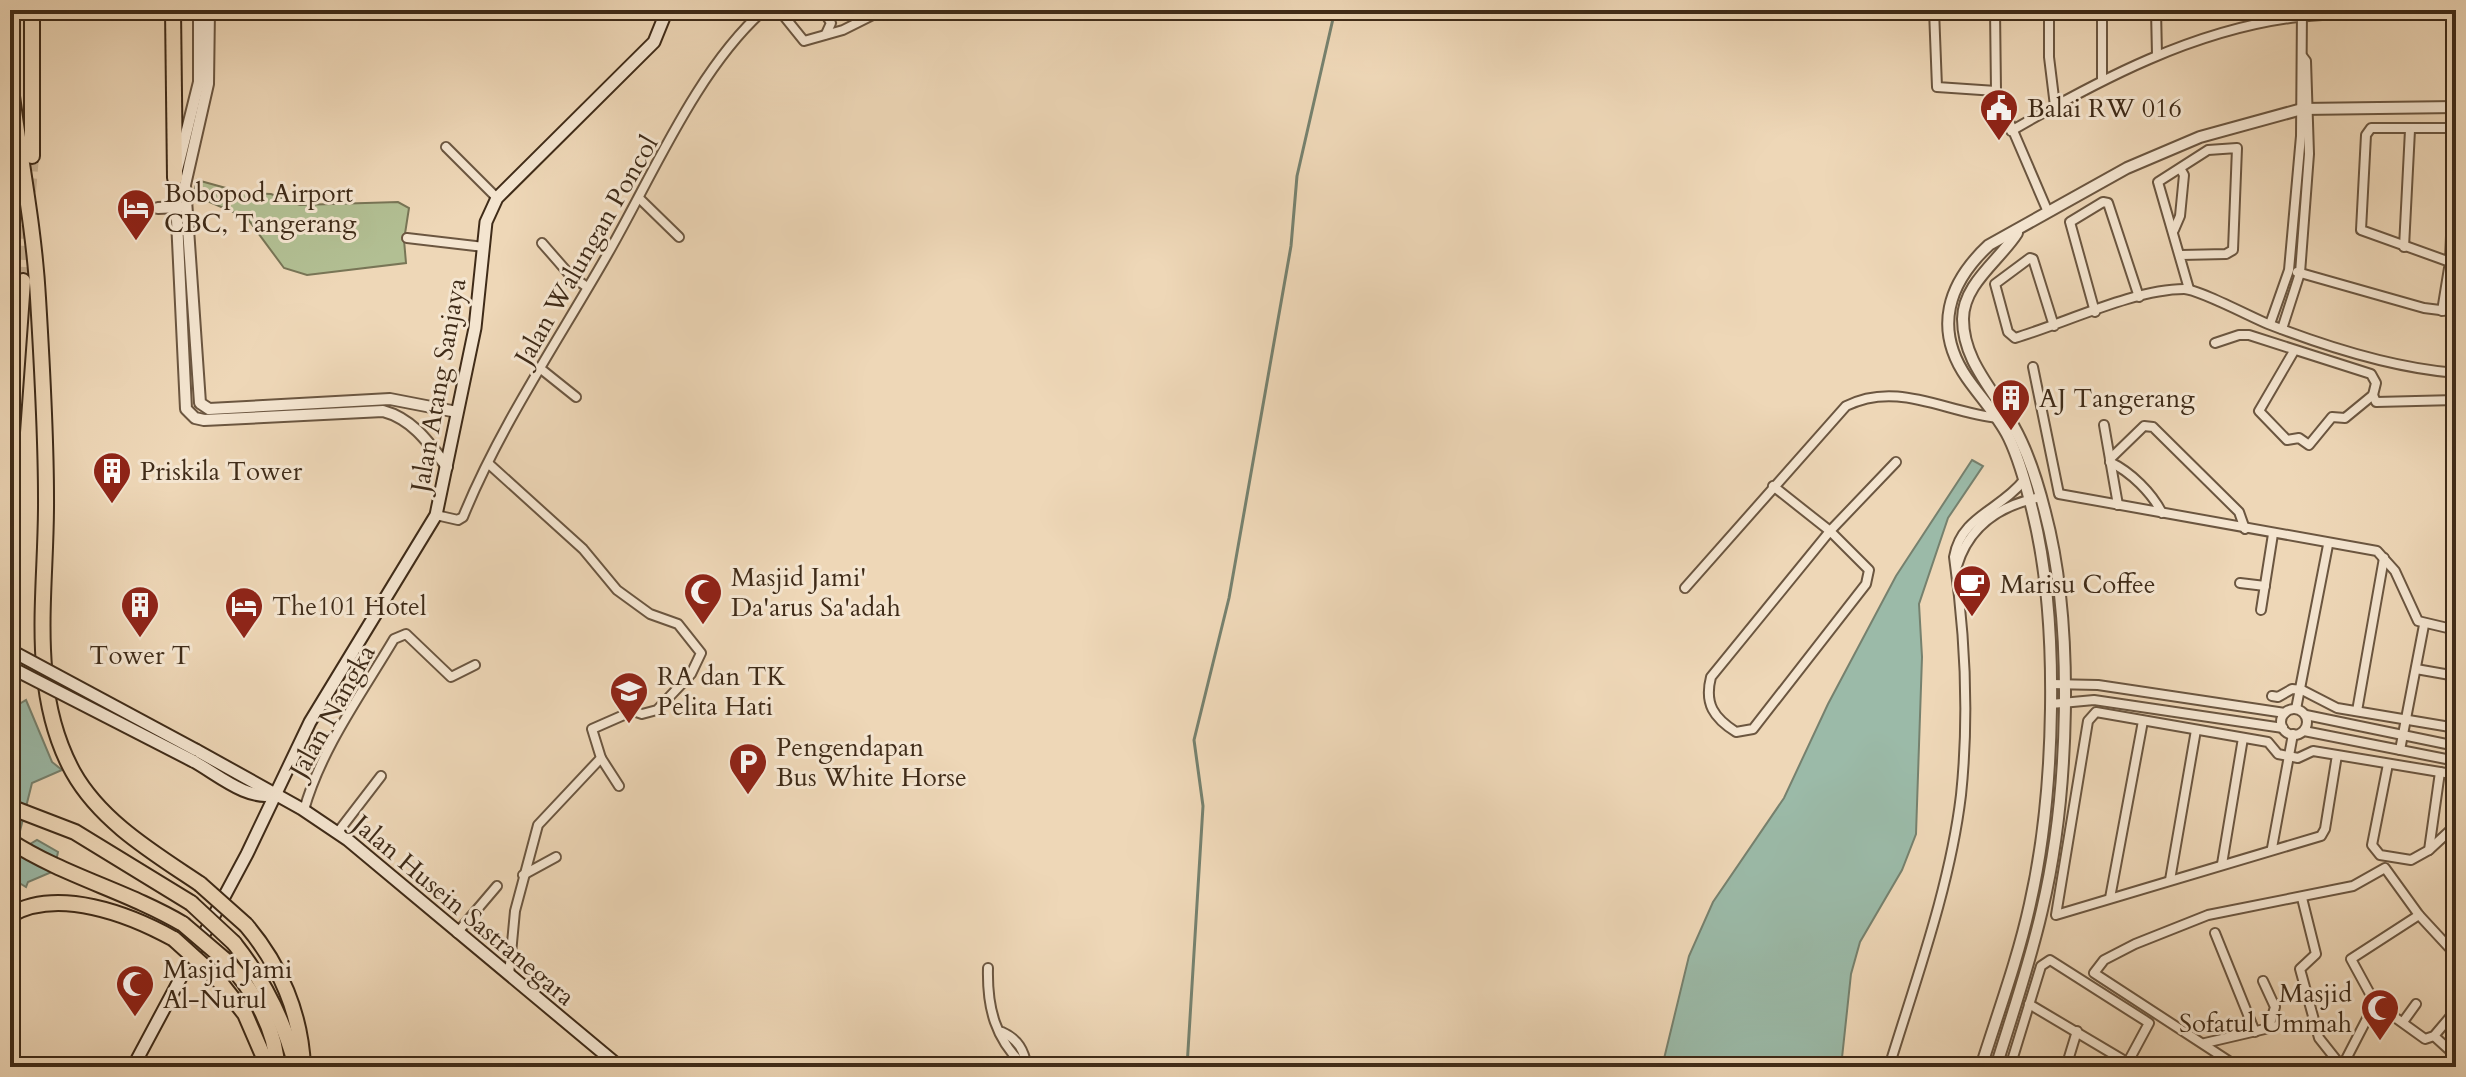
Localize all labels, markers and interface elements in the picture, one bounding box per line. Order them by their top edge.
public building icon: Balai RW 016 [1978,87,2020,142]
place label: Balai RW 016 [2027,91,2182,126]
street label: Jalan Walungan Poncol [504,129,667,375]
place label: Bobopod Airport CBC, Tangerang [164,176,357,241]
hotel icon: Bobopod Airport CBC, Tangerang [115,187,157,242]
street label: Jalan Atang Sanjaya [402,275,475,499]
building icon: AJ Tangerang [1990,377,2032,432]
place label: AJ Tangerang [2039,381,2195,416]
building icon: Priskila Tower [91,450,133,505]
place label: Priskila Tower [140,454,303,489]
place label: Masjid Jami' Da'arus Sa'adah [731,560,901,625]
cafe icon: Marisu Coffee [1951,563,1993,618]
place label: Marisu Coffee [2000,567,2156,602]
mosque icon: Masjid Jami' Da'arus Sa'adah [682,571,724,626]
building icon: Tower T [119,584,161,639]
hotel icon: The101 Hotel [223,585,265,640]
place label: The101 Hotel [272,589,427,624]
place label: Tower T [89,638,191,673]
street label: Jalan Nangka [279,638,384,788]
place label: RA dan TK Pelita Hati [657,659,786,724]
school or university icon: RA dan TK Pelita Hati [608,670,650,725]
place label: Pengendapan Bus White Horse [776,730,967,795]
parking icon: Pengendapan Bus White Horse [727,741,769,796]
street label: Jalan Husein Sastranegara [342,804,582,1014]
place label: Masjid Jami Al-Nurul [163,952,292,1017]
mosque icon: Masjid Jami Al-Nurul [114,963,156,1018]
place label: Masjid Sofatul Ummah [2179,976,2352,1041]
mosque icon: Masjid Sofatul Ummah [2359,987,2401,1042]

